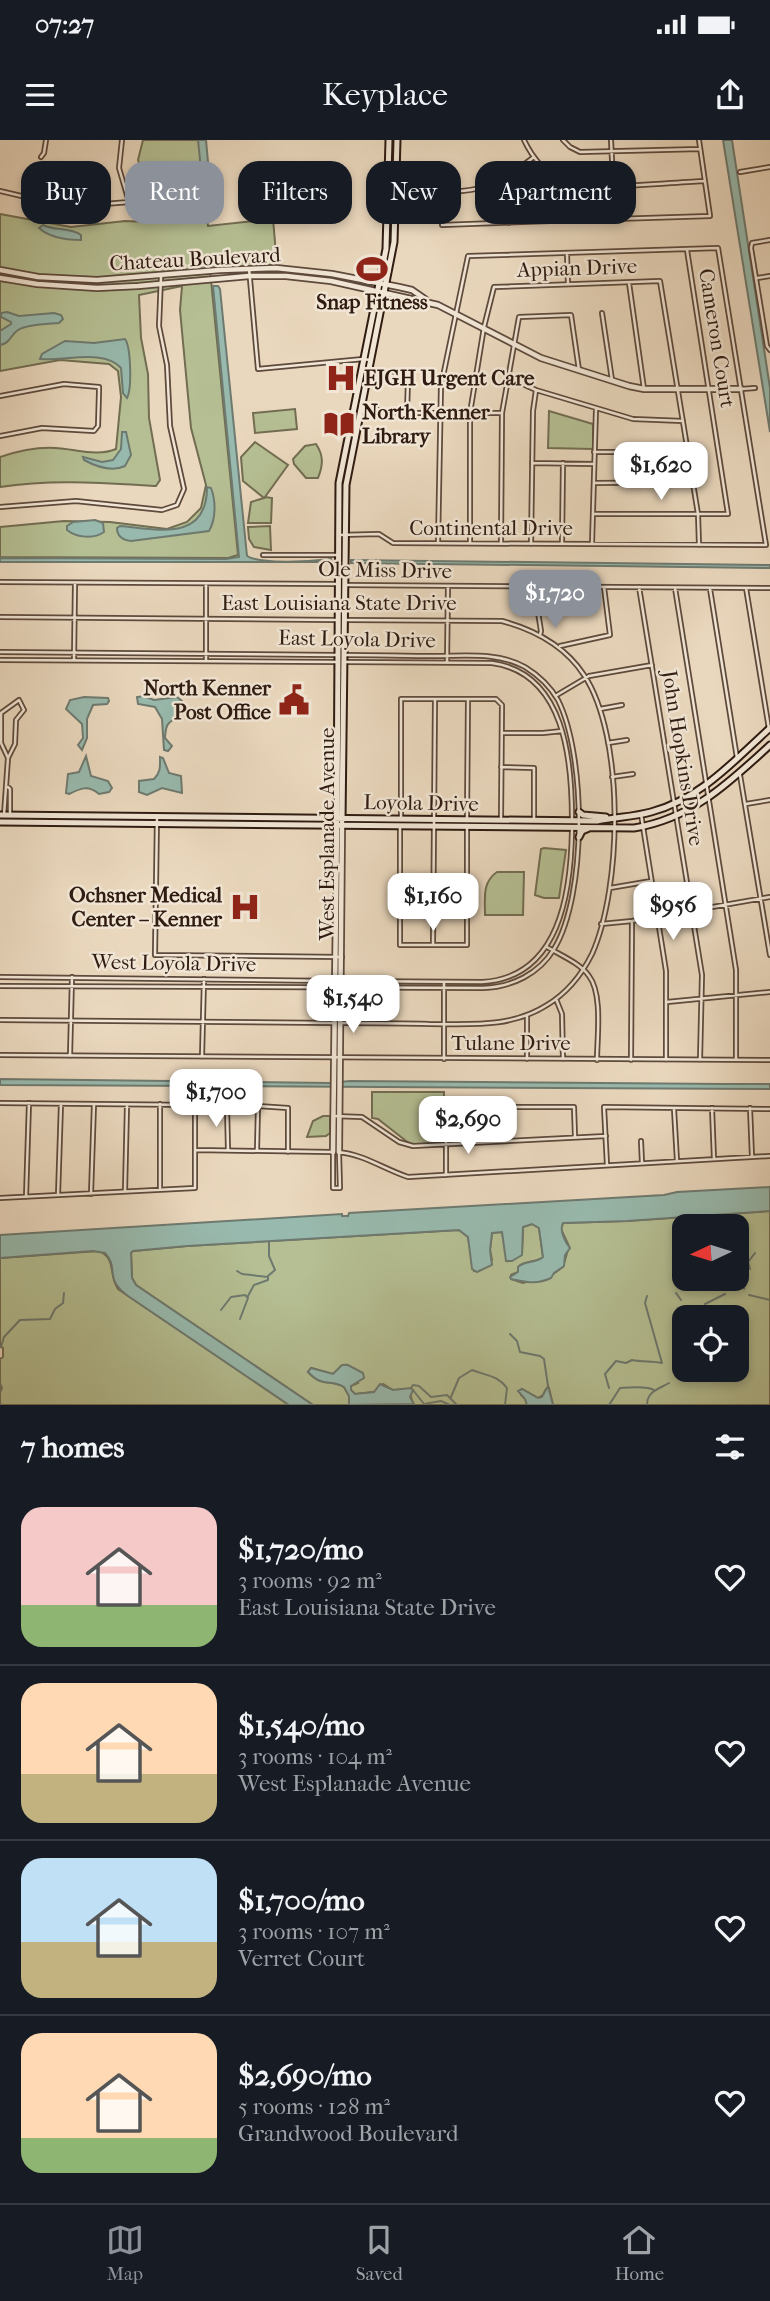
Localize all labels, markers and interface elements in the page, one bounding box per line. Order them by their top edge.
text: 07:27 [35,9,94,40]
icon: menu [21,76,59,114]
text: Keyplace [322,76,448,113]
icon: share [711,76,749,114]
chip: Buy [21,161,111,224]
chip: Rent [125,161,224,224]
chip: Filters [238,161,352,224]
chip: New [366,161,461,224]
chip: Apartment [475,161,636,224]
street label: Chateau Boulevard [109,242,282,275]
sports icon: Snap Fitness [355,252,389,286]
street label: Appian Drive [516,254,637,282]
street label: Cameron Court [694,267,740,410]
place label: Snap Fitness [316,290,428,314]
hospital icon: EJGH Urgent Care [324,361,358,395]
place label: EJGH Urgent Care [364,366,535,390]
place label: North Kenner Library [362,400,491,448]
library icon: North Kenner Library [322,407,356,441]
pin: $1,620 [604,442,718,502]
text: $1,620 [630,451,692,478]
street label: Continental Drive [409,516,573,540]
street label: Ole Miss Drive [318,557,452,583]
pin: $1,720 [498,570,612,630]
text: $1,720 [525,579,585,606]
street label: East Louisiana State Drive [221,591,457,615]
street label: East Loyola Drive [278,626,436,652]
street label: John Hopkins Drive [657,667,709,847]
place label: North Kenner Post Office [143,676,272,724]
public building icon: North Kenner Post Office [277,683,311,717]
street label: West Esplanade Avenue [315,728,339,941]
street label: Loyola Drive [363,790,479,816]
pin: $1,160 [376,874,490,933]
text: $1,160 [404,882,462,909]
pin: $956 [632,882,714,942]
place label: Ochsner Medical Center – Kenner [69,883,223,931]
hospital icon: Ochsner Medical Center – Kenner [228,890,262,924]
text: $956 [649,891,697,918]
street label: West Loyola Drive [90,950,257,976]
pin: $1,540 [296,976,410,1035]
text: $1,540 [323,984,383,1011]
street label: Tulane Drive [451,1031,571,1055]
pin: $1,700 [159,1070,273,1129]
text: $1,700 [186,1078,246,1105]
pin: $2,690 [411,1096,525,1156]
text: $2,690 [435,1105,501,1132]
north arrow [672,1214,749,1292]
map controls [672,1214,749,1382]
button: locate [672,1305,749,1382]
icon: filters [711,1428,749,1466]
text: 7 homes [21,1430,124,1465]
text: $1,720/mo [238,1532,363,1567]
icon: home [77,1535,161,1619]
icon: heart [711,1558,749,1596]
text: 3 rooms · 92 m² [238,1567,382,1594]
text: East Louisiana State Drive [238,1594,496,1621]
text: $1,540/mo [238,1708,365,1743]
icon: home [77,1711,161,1795]
icon: heart [711,1734,749,1772]
text: 3 rooms · 104 m² [238,1743,392,1770]
text: West Esplanade Avenue [238,1770,471,1797]
text: $1,700/mo [238,1883,365,1918]
icon: home [77,1886,161,1970]
icon: heart [711,1909,749,1947]
text: 3 rooms · 107 m² [238,1918,390,1945]
text: Verret Court [238,1945,365,1972]
text: $2,690/mo [238,2058,372,2093]
icon: home [77,2061,161,2145]
icon: heart [711,2084,749,2122]
text: 5 rooms · 128 m² [238,2093,390,2120]
text: Grandwood Boulevard [238,2120,458,2147]
tab: Map [106,2221,144,2285]
tab: Saved [356,2221,403,2285]
tab: Home [615,2221,664,2285]

